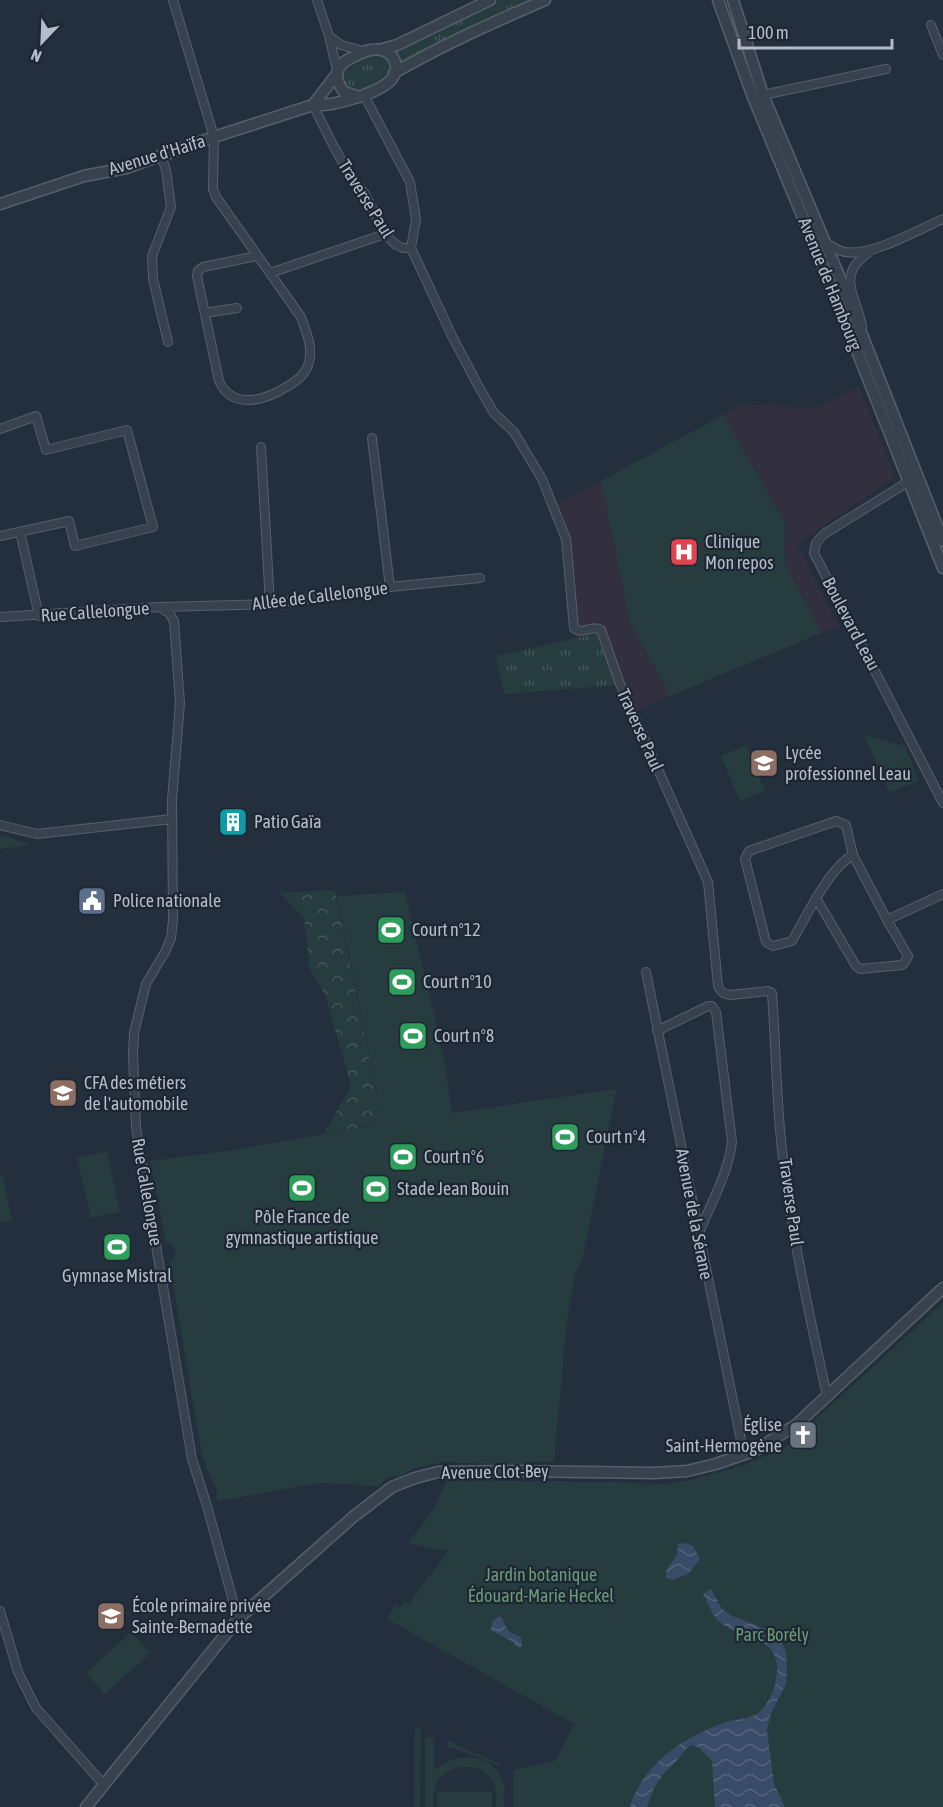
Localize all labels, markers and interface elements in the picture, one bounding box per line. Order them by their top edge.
north arrow [12,12,72,72]
scale bar [739,12,892,50]
text: 100 m [748,22,789,43]
text: N [28,46,44,66]
street label: Avenue d'Haïfa [106,130,208,179]
street label: Traverse Paul [334,156,399,242]
street label: Avenue de Hambourg [794,214,867,354]
place label: Clinique Mon repos [705,531,774,573]
hospital icon: Clinique Mon repos [668,536,700,568]
street label: Boulevard Leau [818,574,885,674]
street label: Allée de Callelongue [251,577,389,614]
street label: Rue Callelongue [40,597,150,626]
street label: Traverse Paul [613,685,668,775]
place label: Lycée professionnel Leau [785,742,911,784]
school or university icon: Lycée professionnel Leau [748,747,780,779]
building icon: Patio Gaïa [217,806,249,838]
place label: Patio Gaïa [254,811,322,832]
public building icon: Police nationale [76,885,108,917]
place label: Police nationale [113,890,221,911]
sports icon: Court n°12 [375,914,407,946]
place label: Court n°12 [412,919,481,940]
sports icon: Court n°10 [386,966,418,998]
place label: Court n°10 [423,971,492,992]
sports icon: Court n°8 [397,1020,429,1052]
place label: Court n°8 [434,1025,494,1046]
place label: CFA des métiers de l'automobile [84,1072,188,1114]
school or university icon: CFA des métiers de l'automobile [47,1077,79,1109]
sports icon: Court n°4 [549,1121,581,1153]
place label: Court n°4 [586,1126,646,1147]
street label: Rue Callelongue [128,1137,167,1247]
sports icon: Court n°6 [387,1141,419,1173]
place label: Court n°6 [424,1146,484,1167]
street label: Avenue de la Sérane [671,1147,717,1281]
street label: Traverse Paul [775,1157,808,1247]
sports icon: Pôle France de gymnastique artistique [286,1172,318,1204]
sports icon: Stade Jean Bouin [360,1173,392,1205]
place label: Stade Jean Bouin [397,1178,509,1199]
place label: Pôle France de gymnastique artistique [226,1206,378,1248]
sports icon: Gymnase Mistral [101,1231,133,1263]
place label: Gymnase Mistral [62,1265,172,1286]
place label: Église Saint-Hermogène [666,1414,782,1456]
church icon: Église Saint-Hermogène [787,1419,819,1451]
street label: Avenue Clot-Bey [441,1460,549,1483]
park label: Jardin botanique Édouard-Marie Heckel [468,1564,614,1606]
place label: École primaire privée Sainte-Bernadette [132,1595,271,1637]
school or university icon: École primaire privée Sainte-Bernadette [95,1600,127,1632]
park label: Parc Borély [735,1624,809,1645]

